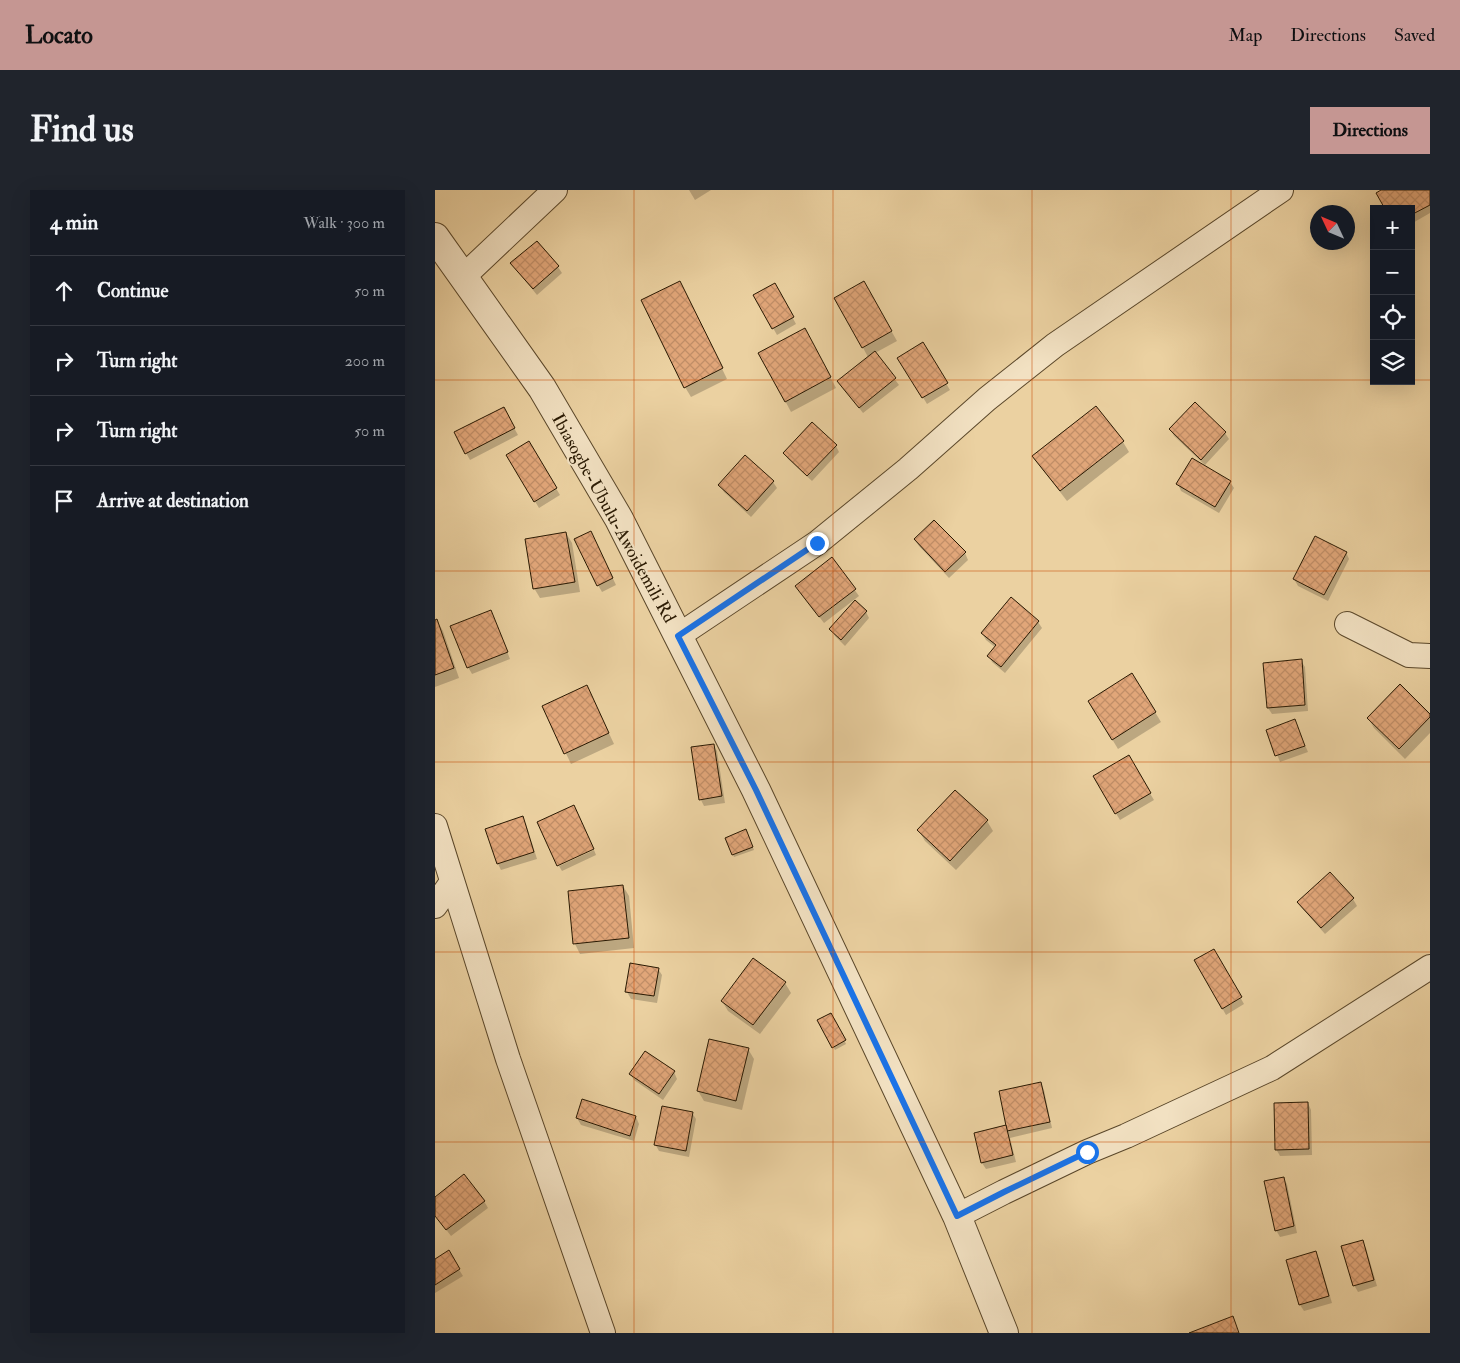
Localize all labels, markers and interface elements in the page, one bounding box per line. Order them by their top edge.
text: Locato [25,20,93,51]
text: Map [1229,24,1262,47]
text: Directions [1290,24,1366,47]
text: Saved [1394,24,1435,47]
button: Directions [1310,107,1430,154]
text: Find us [30,108,134,152]
north arrow [1310,205,1355,250]
map controls [1370,205,1415,385]
button: + [1370,205,1415,250]
text: 4 min [50,209,98,236]
text: Walk · 300 m [304,213,385,233]
button: − [1370,250,1415,295]
icon: ahead [50,277,78,305]
text: Continue [97,279,168,303]
text: 50 m [354,281,385,301]
button: locate [1370,295,1415,340]
button: layers [1370,340,1415,385]
icon: right [50,347,78,375]
text: Turn right [97,349,177,373]
text: 200 m [345,351,385,371]
street label: Ibiasogbe-Ubulu-Awoidemili Rd [546,410,681,627]
icon: right [50,417,78,445]
text: Turn right [97,419,177,443]
text: 50 m [354,421,385,441]
icon: arrive [50,487,78,515]
text: Arrive at destination [97,489,249,513]
route end [806,532,829,555]
route start [1076,1141,1099,1164]

